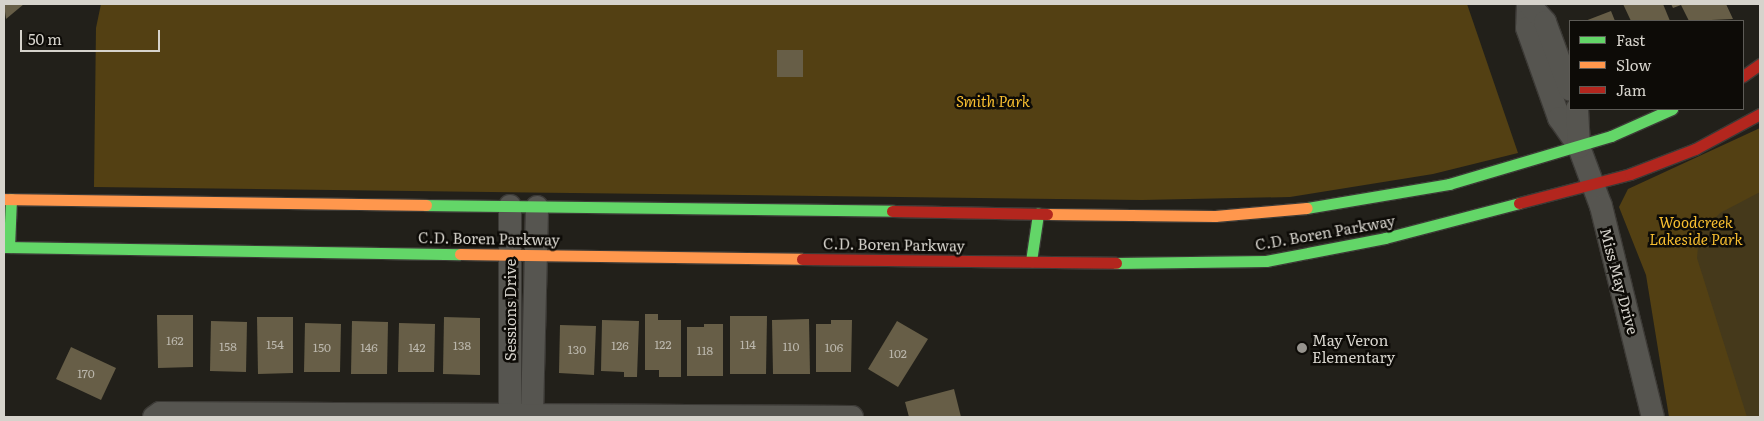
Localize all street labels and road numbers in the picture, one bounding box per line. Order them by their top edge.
street label: C.D. Boren Parkway [1254,211,1396,253]
street label: Miss May Drive [1597,226,1643,336]
street label: C.D. Boren Parkway [418,228,560,248]
street label: C.D. Boren Parkway [823,234,965,254]
street label: Sessions Drive [501,259,519,361]

